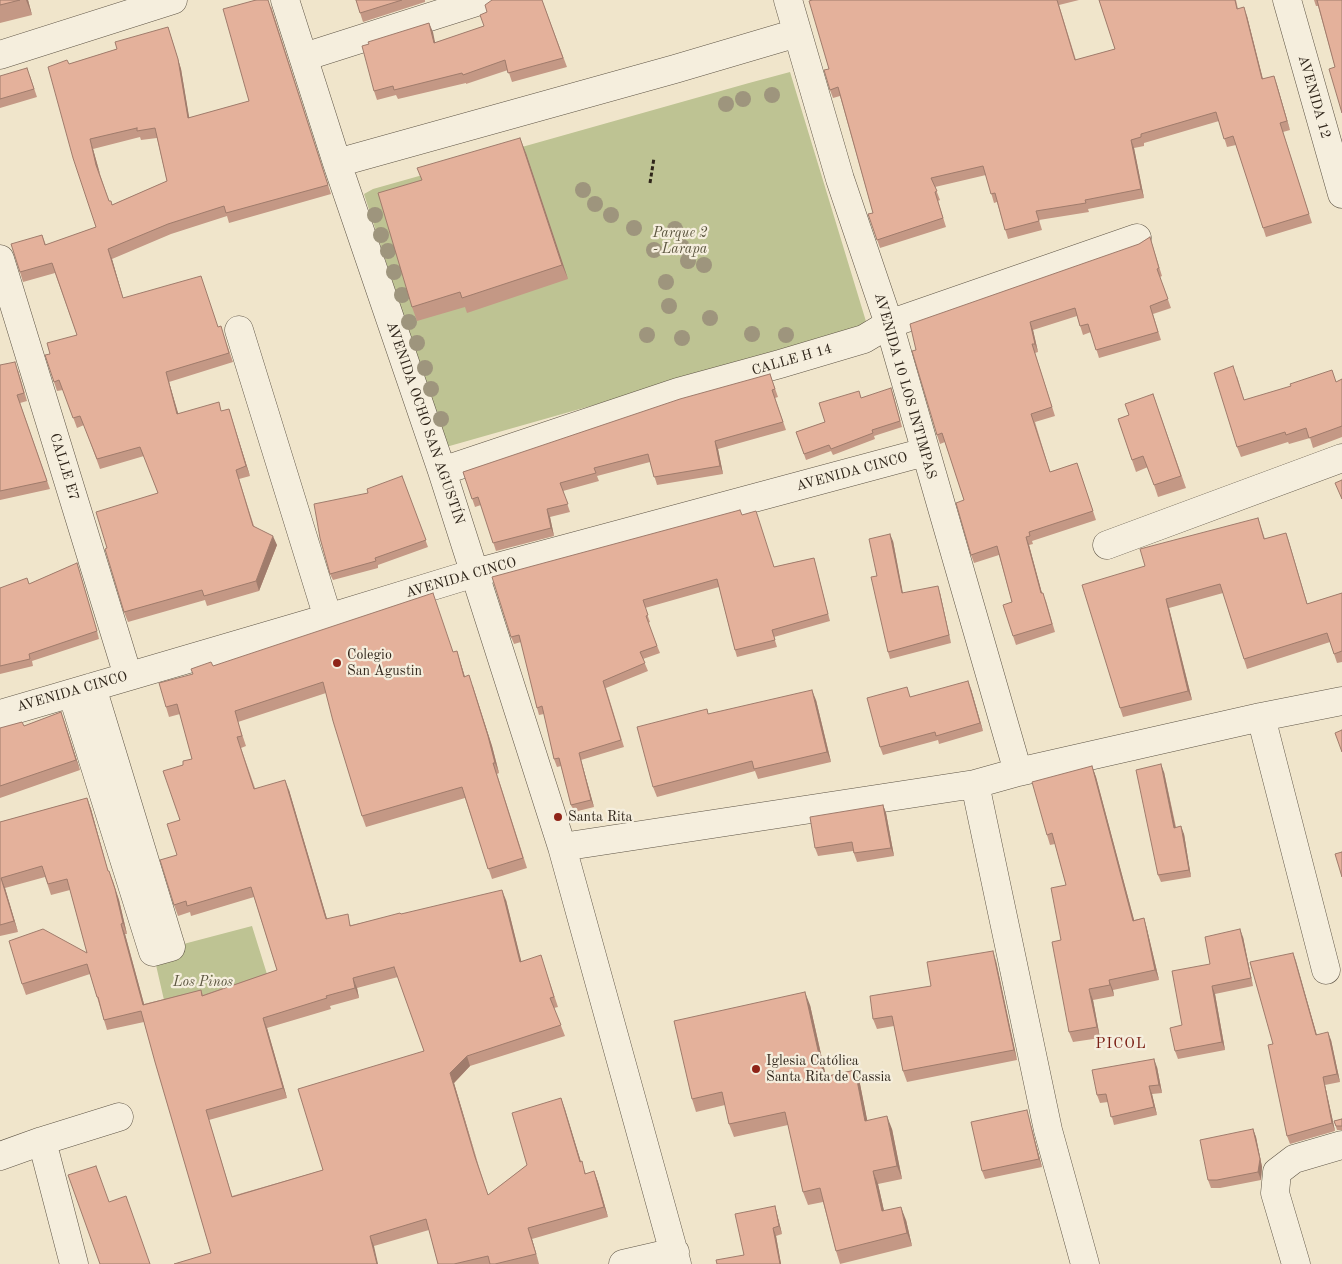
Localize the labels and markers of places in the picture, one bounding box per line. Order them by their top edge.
place label: Colegio San Agustin [347,647,422,680]
marker: Colegio San Agustin [331,657,343,669]
place label: Santa Rita [568,809,633,825]
marker: Santa Rita [552,811,564,823]
place label: Iglesia Católica Santa Rita de Cassia [766,1053,891,1086]
marker: Iglesia Católica Santa Rita de Cassia [750,1063,762,1075]

